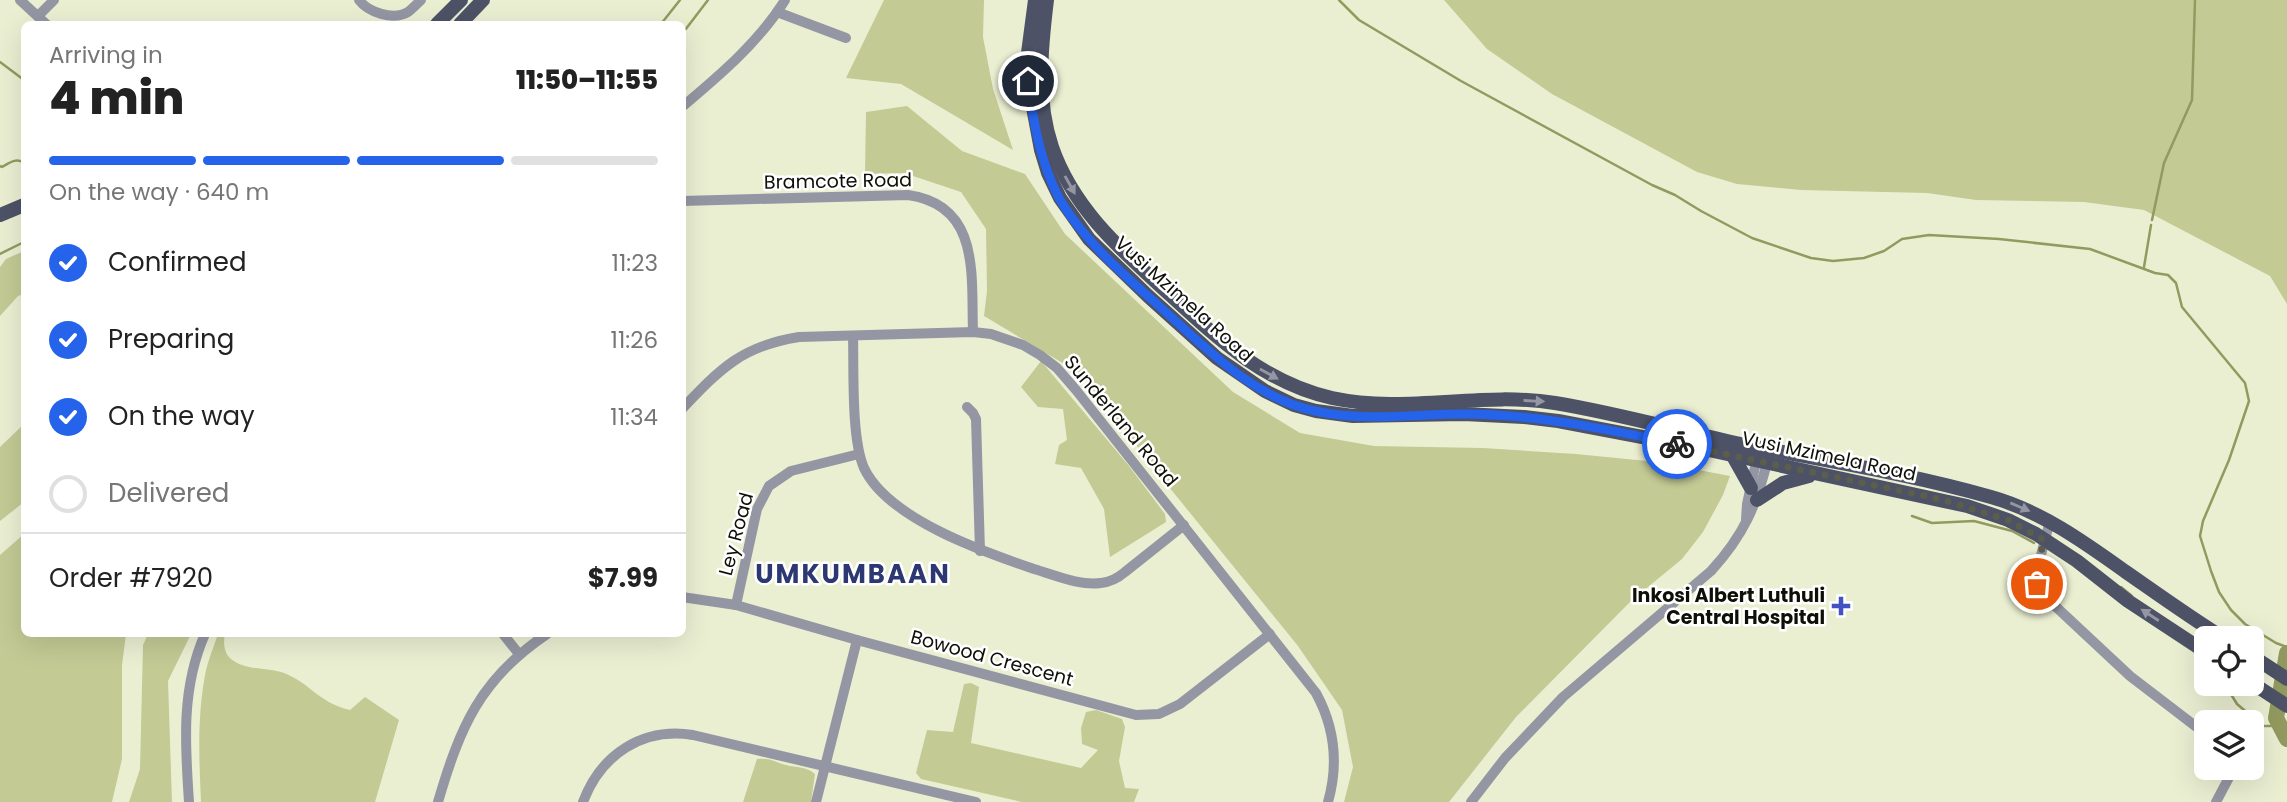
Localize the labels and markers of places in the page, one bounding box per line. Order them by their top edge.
pin [998,51,1058,111]
pin [2007,554,2067,614]
place label: Inkosi Albert Luthuli Central Hospital [1632,582,1825,631]
marker: Inkosi Albert Luthuli Central Hospital [1831,596,1851,616]

